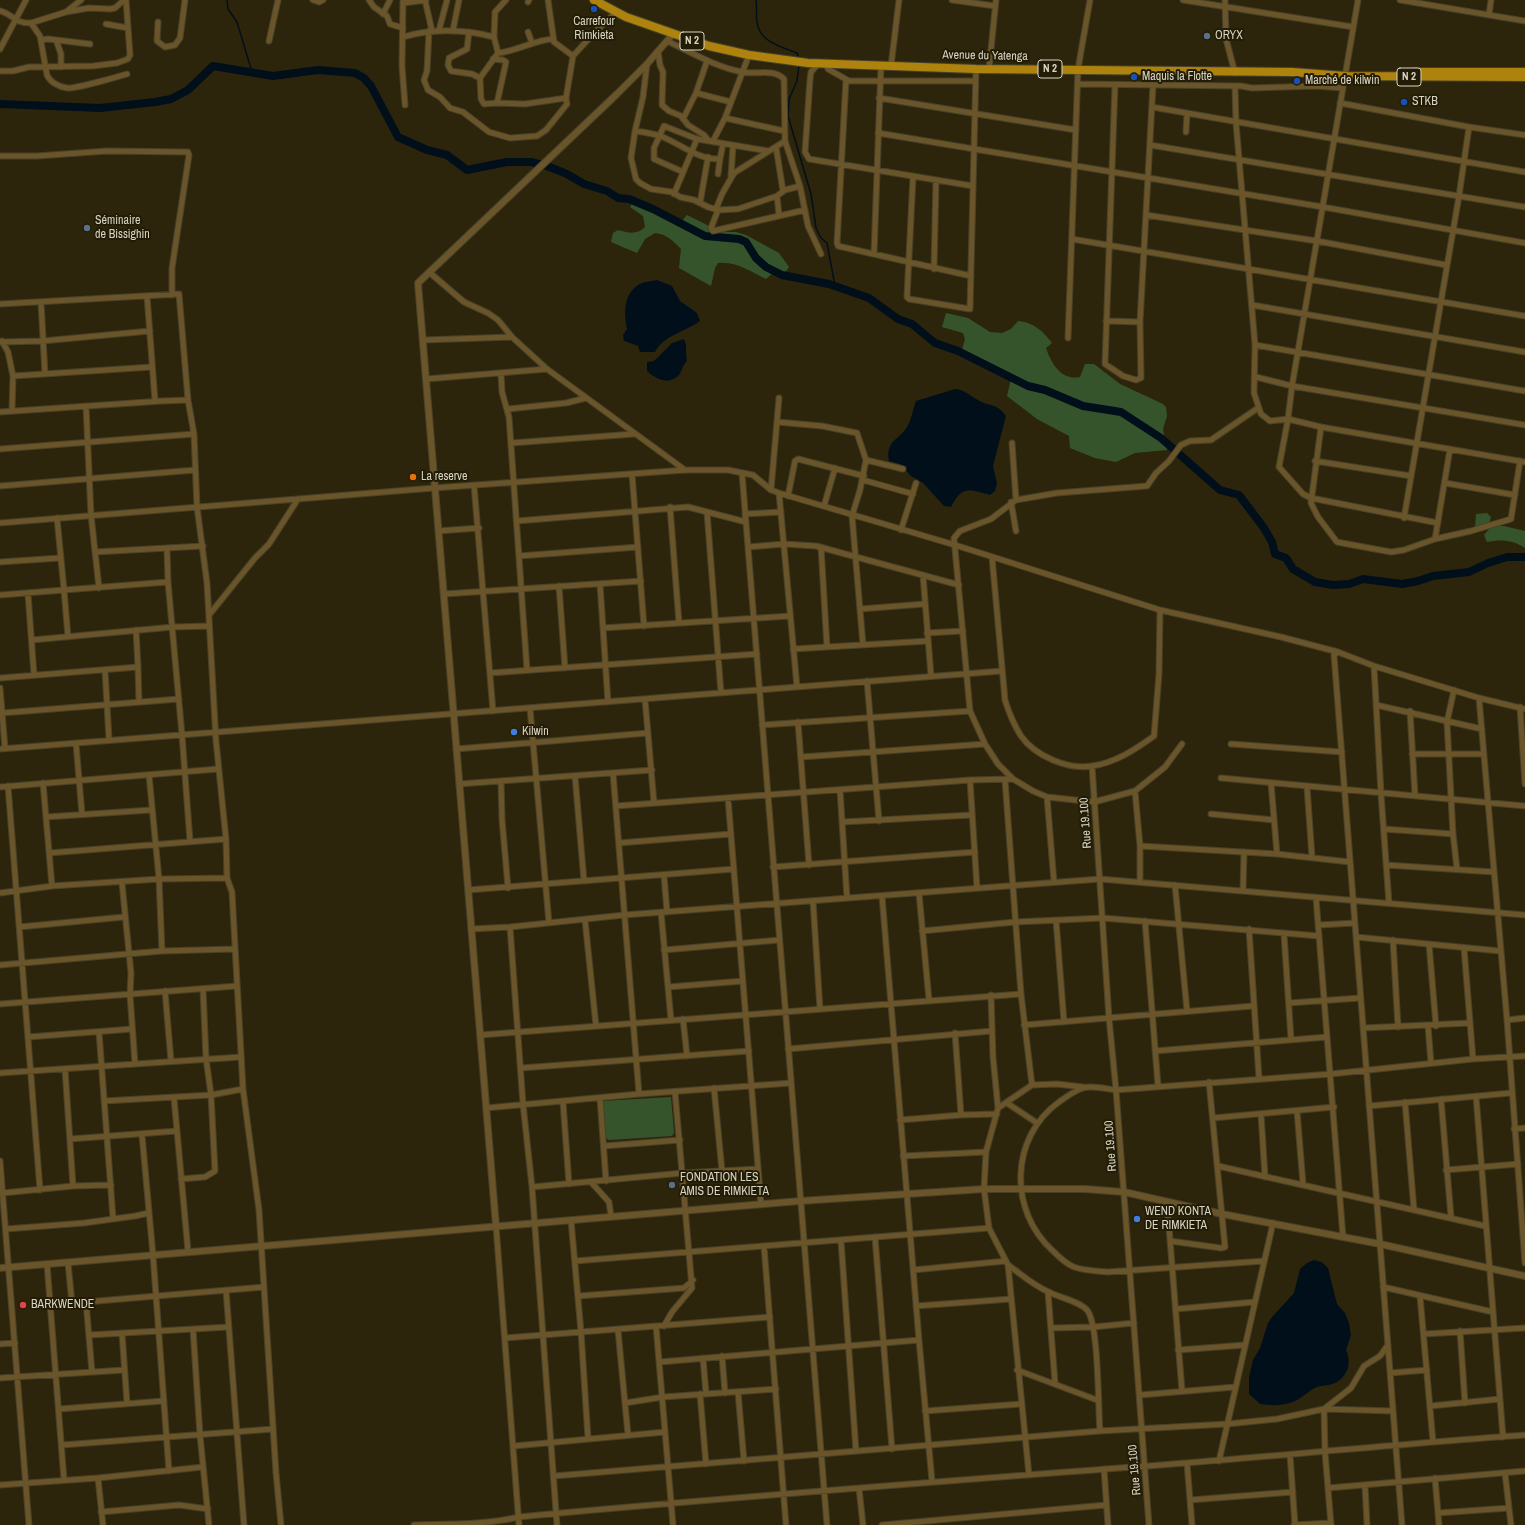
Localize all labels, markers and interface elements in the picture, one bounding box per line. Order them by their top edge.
marker: Carrefour Rimkieta [589,4,599,14]
place label: Carrefour Rimkieta [573,15,615,43]
place label: ORYX [1215,29,1243,43]
marker: ORYX [1202,31,1212,41]
road number: N 2 [680,32,704,50]
street label: Avenue du Yatenga [942,48,1028,64]
road number: N 2 [1038,60,1062,78]
road number: N 2 [1397,68,1421,86]
place label: Maquis la Flotte [1142,70,1212,84]
marker: Maquis la Flotte [1129,72,1139,82]
place label: Marché de kilwin [1305,74,1379,88]
marker: Marché de kilwin [1292,76,1302,86]
place label: STKB [1412,95,1438,109]
marker: STKB [1399,97,1409,107]
place label: Séminaire de Bissighin [95,214,150,242]
marker: Séminaire de Bissighin [82,223,92,233]
place label: La reserve [421,470,467,484]
marker: La reserve [408,472,418,482]
place label: Kilwin [522,725,549,739]
marker: Kilwin [509,727,519,737]
street label: Rue 19.100 [1077,797,1095,849]
street label: Rue 19.100 [1102,1120,1120,1172]
place label: FONDATION LES AMIS DE RIMKIETA [680,1171,769,1199]
marker: FONDATION LES AMIS DE RIMKIETA [667,1180,677,1190]
place label: WEND KONTA DE RIMKIETA [1145,1205,1211,1233]
marker: WEND KONTA DE RIMKIETA [1132,1214,1142,1224]
place label: BARKWENDE [31,1298,94,1312]
marker: BARKWENDE [18,1300,28,1310]
street label: Rue 19.100 [1126,1444,1144,1496]

